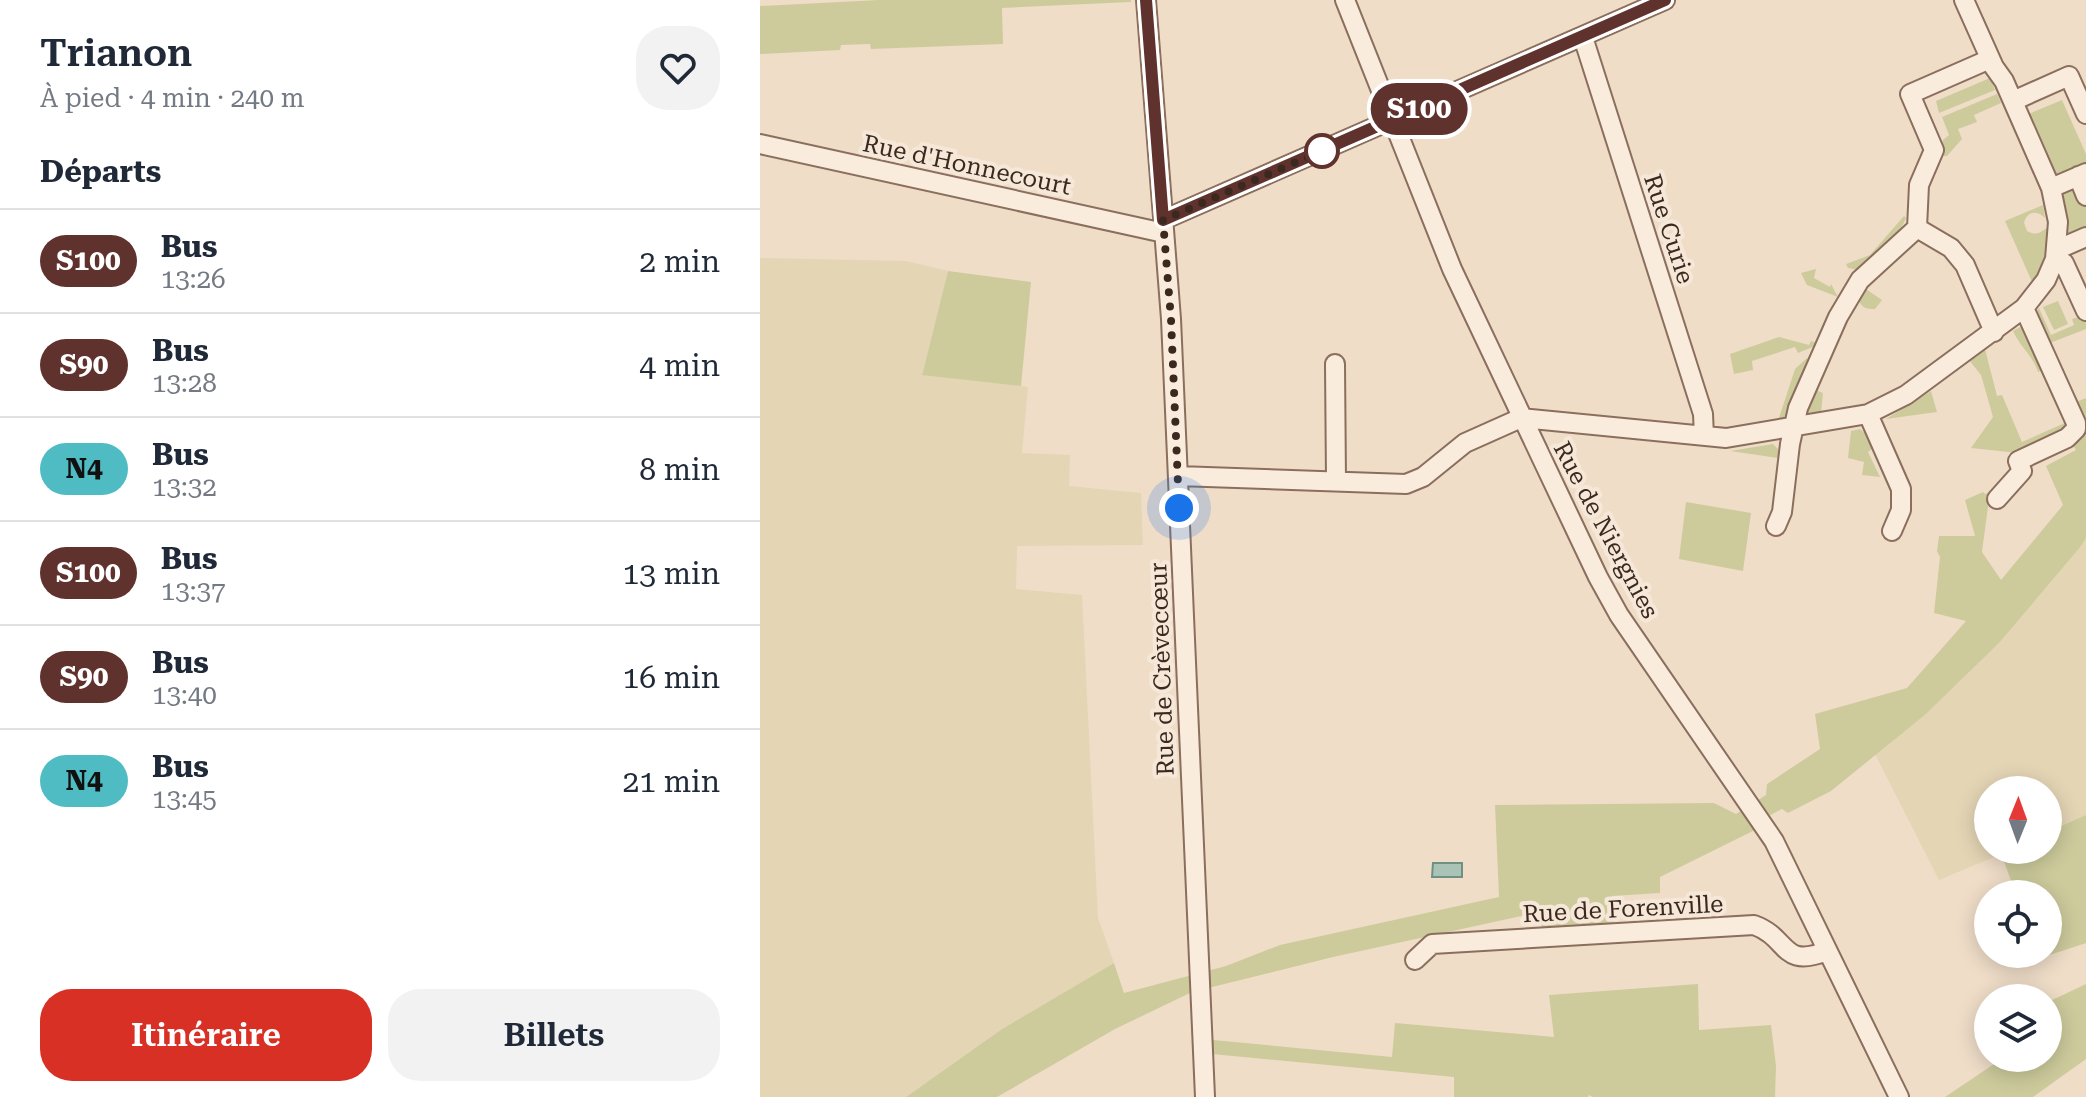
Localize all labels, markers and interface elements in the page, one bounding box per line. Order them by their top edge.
button: heart [636,26,720,110]
text: Trianon [40,31,192,75]
text: À pied · 4 min · 240 m [40,83,304,113]
line badge: S100 [1363,83,1475,135]
text: S100 [1387,92,1451,125]
street label: Rue d'Honnecourt [860,129,1074,201]
unlabelled marker [1305,134,1339,168]
text: Départs [40,154,161,189]
street label: Rue Curie [1638,171,1700,287]
text: Bus [161,229,217,264]
text: S100 [56,244,121,277]
text: 2 min [639,244,720,279]
text: 13:26 [161,264,226,294]
text: Bus [152,333,209,368]
text: S90 [60,348,108,381]
text: 4 min [639,348,720,383]
text: 13:28 [152,368,217,398]
text: Bus [152,437,209,472]
street label: Rue de Niergnies [1548,437,1664,623]
text: N4 [65,452,103,485]
text: 8 min [639,452,720,487]
text: 13:32 [152,472,217,502]
your location [1159,488,1199,528]
text: Bus [161,541,217,576]
text: S100 [56,556,121,589]
text: 13 min [623,556,720,591]
street label: Rue de Crèvecœur [1144,562,1180,776]
text: 13:37 [161,576,226,606]
text: Bus [152,645,209,680]
text: S90 [60,660,108,693]
text: 16 min [623,660,720,695]
text: 13:40 [152,680,217,710]
text: Bus [152,749,209,784]
text: N4 [65,764,103,797]
text: 21 min [623,764,720,799]
north arrow [1974,776,2062,864]
map controls [1974,776,2062,1072]
text: 13:45 [152,784,217,814]
button: locate [1974,880,2062,968]
street label: Rue de Forenville [1522,890,1724,928]
button: layers [1974,984,2062,1072]
button: Itinéraire [40,989,372,1081]
button: Billets [388,989,720,1081]

